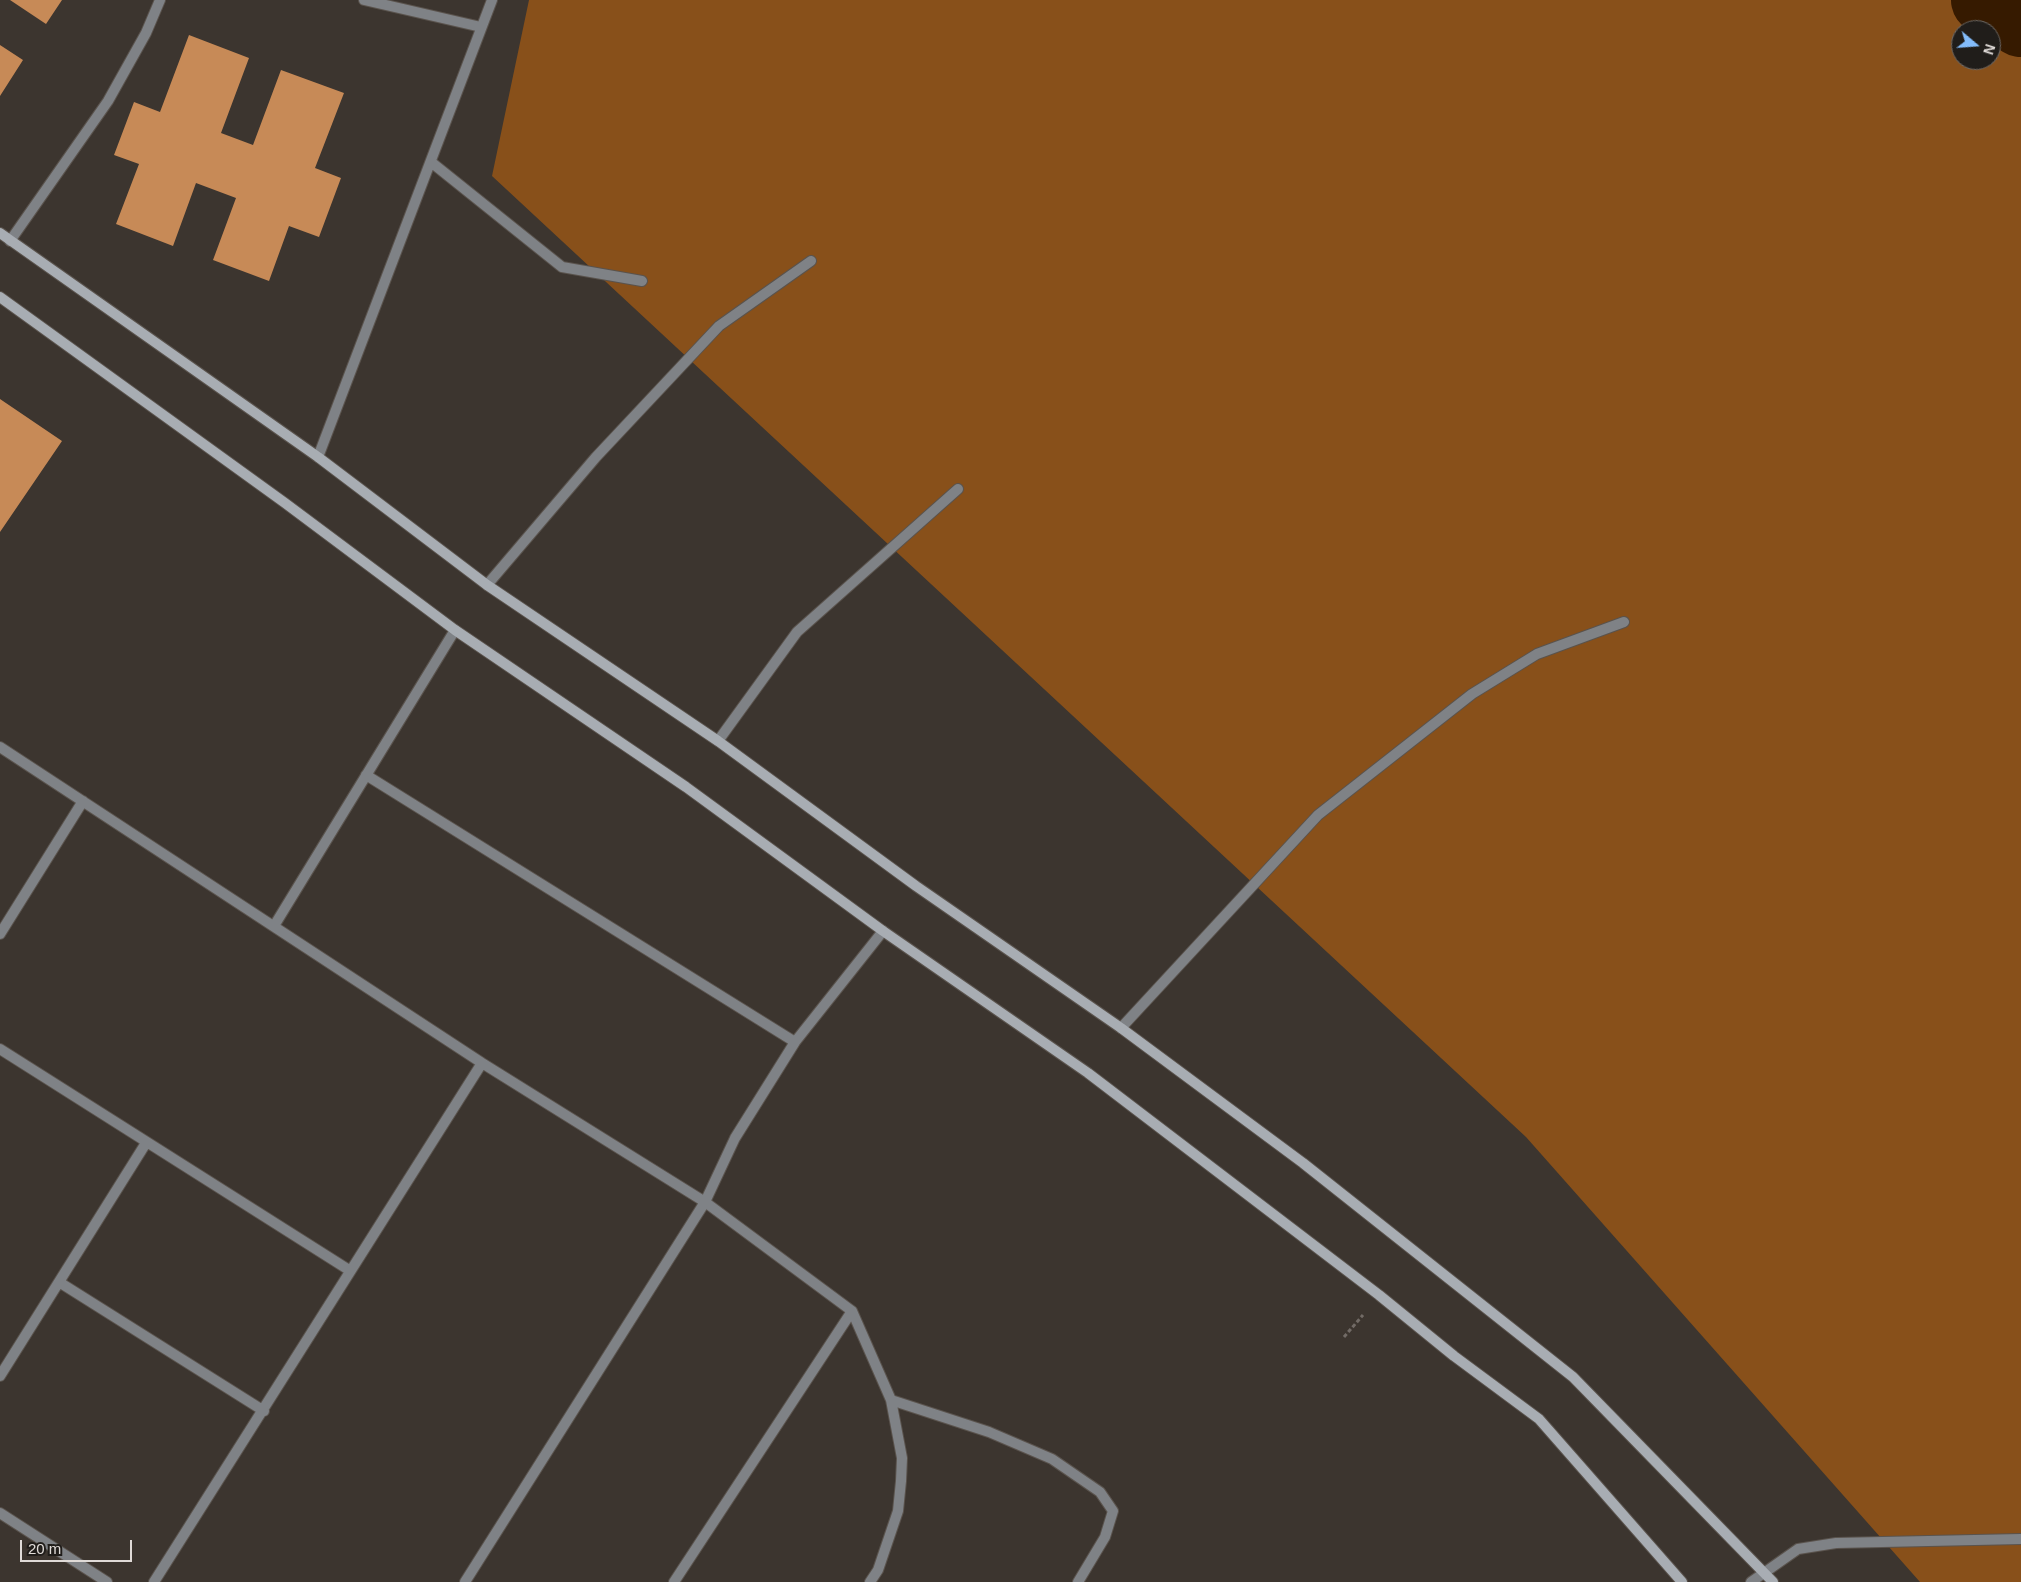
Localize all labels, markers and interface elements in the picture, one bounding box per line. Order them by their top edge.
north arrow [1951,20,2001,70]
text: N [1980,42,1998,57]
scale bar [22,1530,135,1562]
text: 20 m [28,1540,61,1557]

